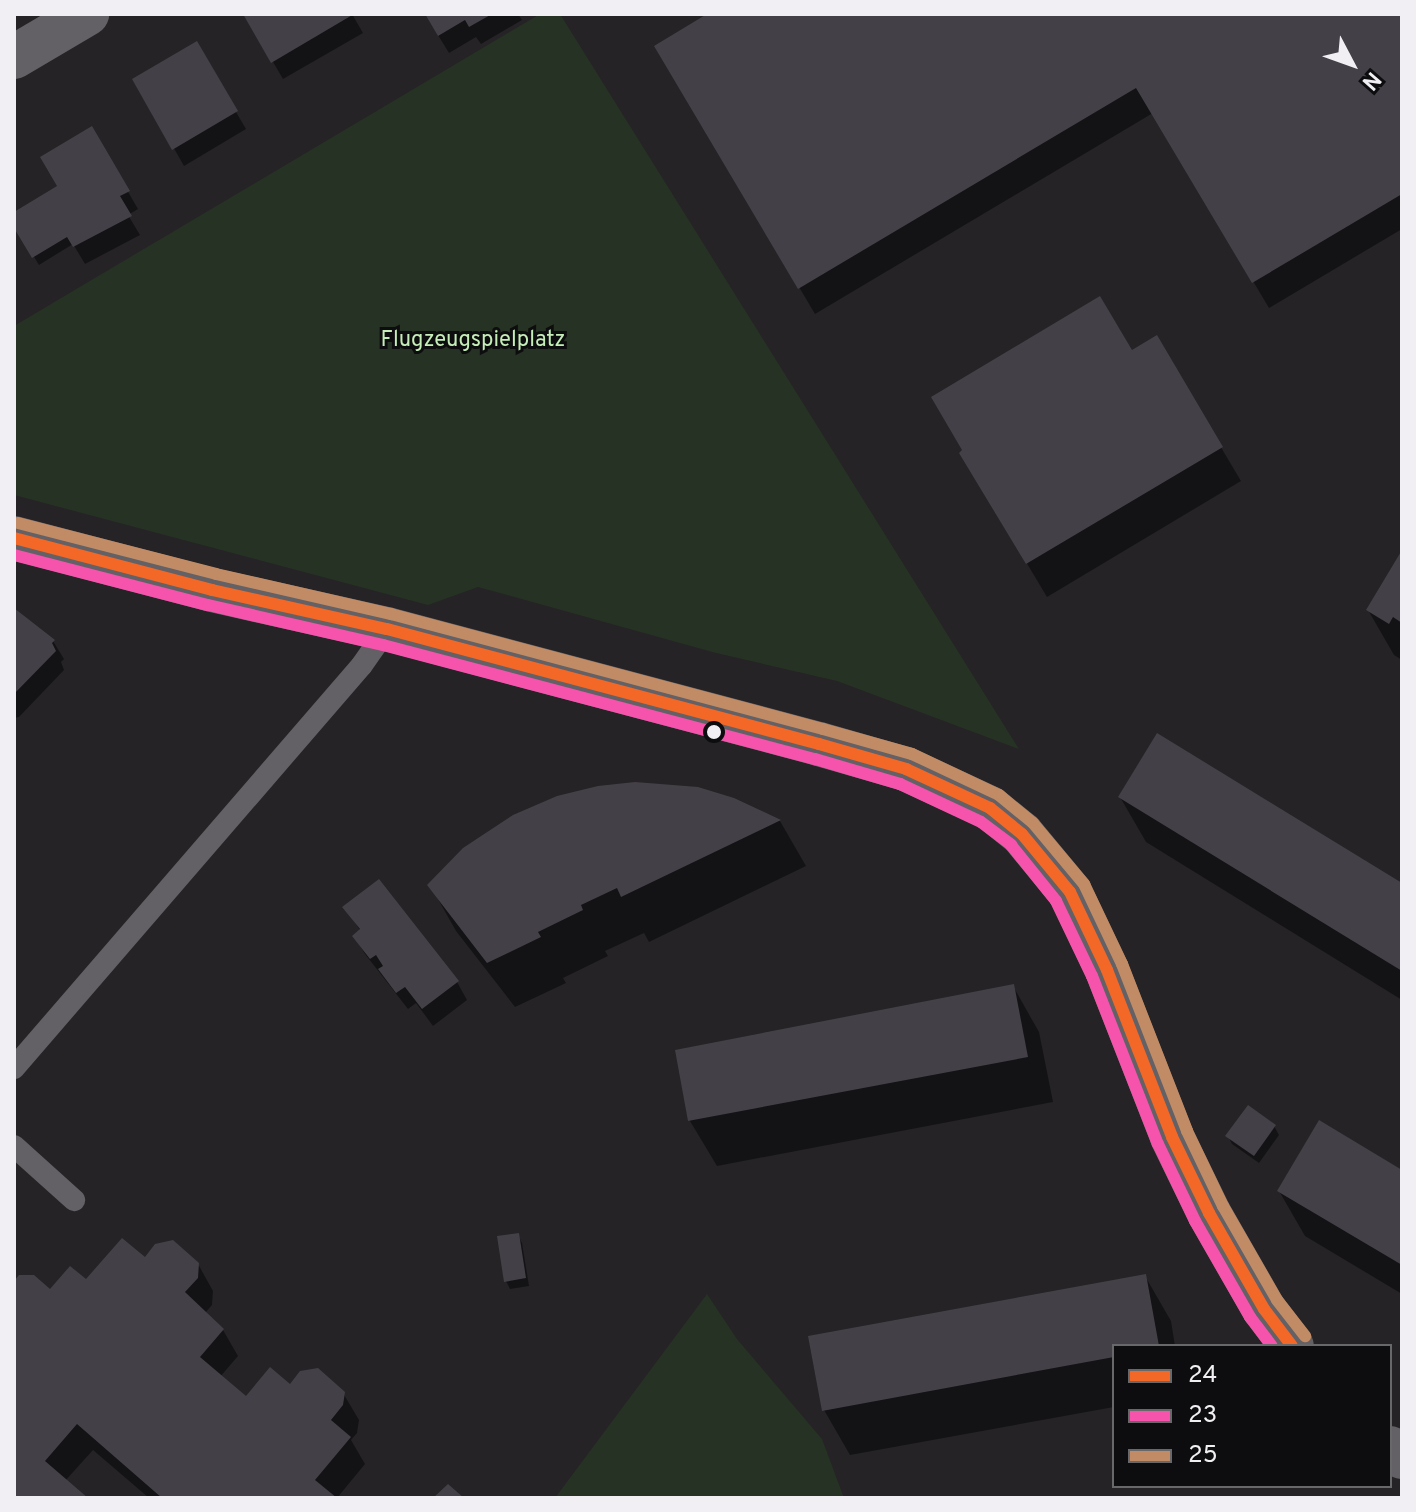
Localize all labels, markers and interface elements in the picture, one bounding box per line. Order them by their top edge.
north arrow [1312,24,1392,104]
text: N [1355,65,1386,95]
park label: Flugzeugspielplatz [381,328,565,354]
unlabelled marker [706,724,722,740]
legend [1112,1344,1392,1488]
text: 24 [1188,1361,1217,1391]
text: 23 [1188,1401,1217,1431]
text: 25 [1188,1441,1218,1471]

